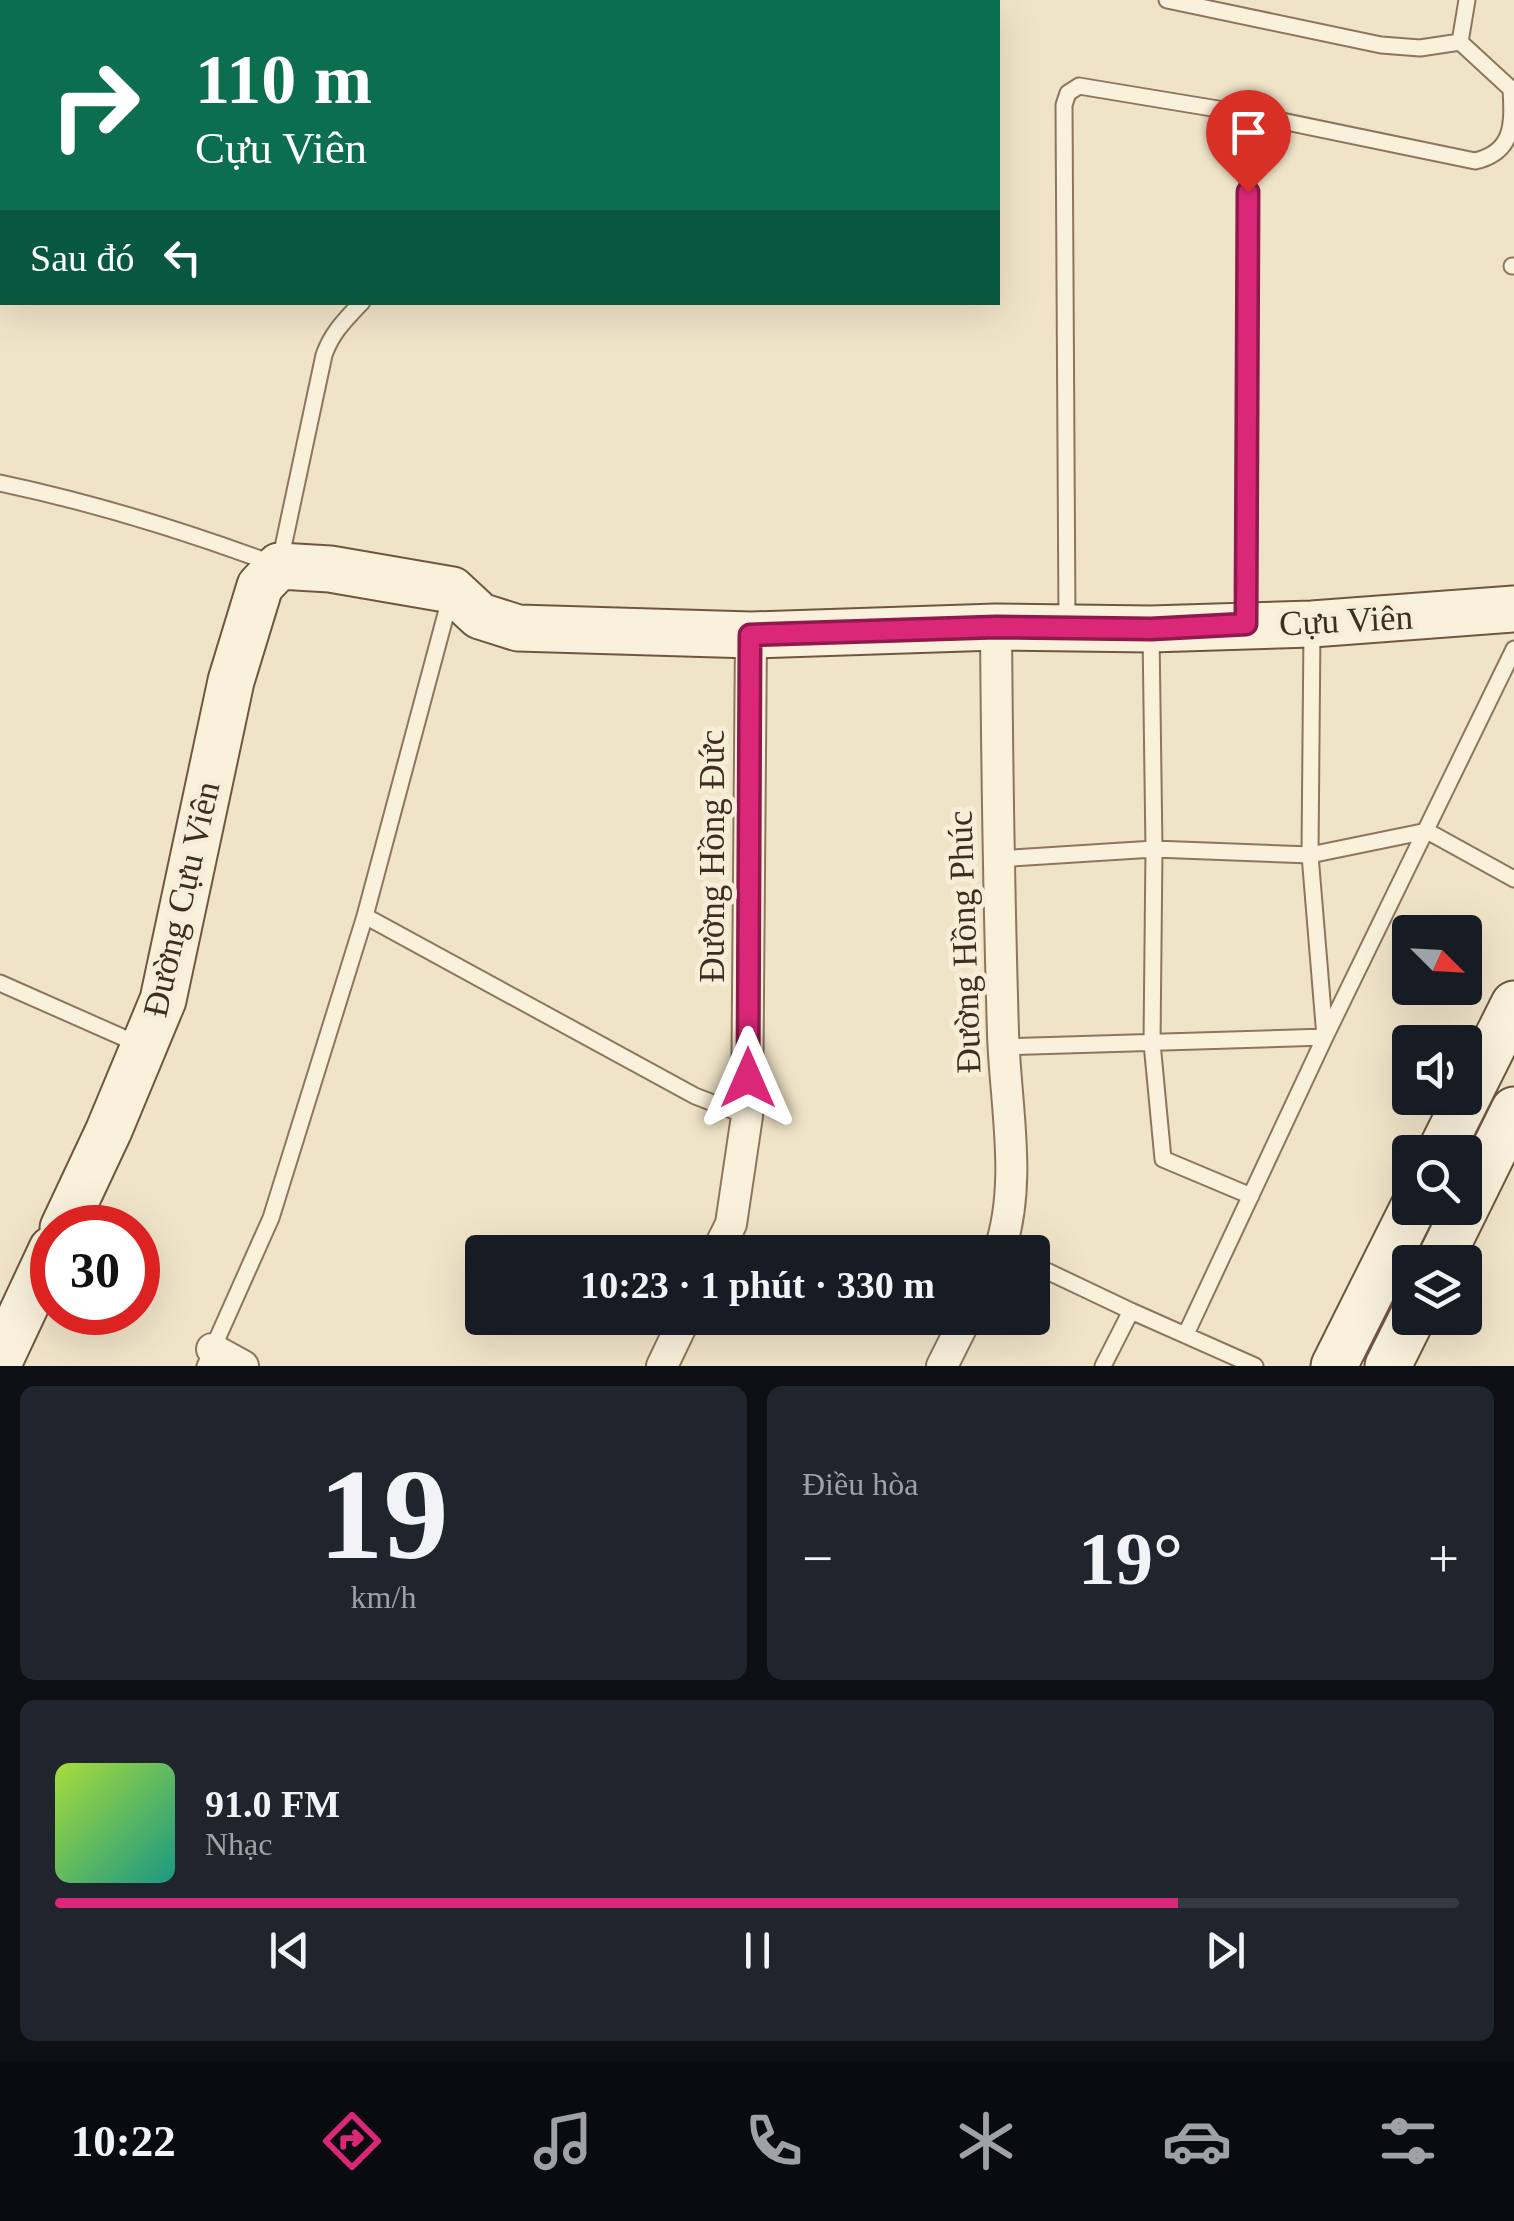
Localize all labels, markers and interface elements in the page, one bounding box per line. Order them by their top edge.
icon: right [30,40,160,170]
text: 110 m [195,41,372,118]
pin [1206,90,1291,193]
icon: arrive [1221,105,1276,160]
text: Cựu Viên [195,123,367,173]
icon: left [155,230,210,285]
text: Sau đó [30,237,135,279]
street label: Cựu Viên [1278,598,1414,643]
street label: Đường Hồng Đức [693,730,732,982]
street label: Đường Cựu Viên [135,778,228,1021]
street label: Đường Hồng Phúc [940,810,989,1074]
north arrow [1392,915,1482,1005]
map controls [1392,915,1482,1335]
button: sound [1392,1025,1482,1115]
position arrow [696,1026,800,1130]
button: search [1392,1135,1482,1225]
speed limit sign: 30 [30,1205,160,1335]
button: layers [1392,1245,1482,1335]
text: 10:23 · 1 phút · 330 m [580,1264,935,1306]
text: 19 [319,1442,449,1586]
text: Điều hòa [802,1466,918,1502]
text: 19° [1078,1517,1183,1600]
text: − [802,1528,833,1589]
text: + [1428,1528,1459,1589]
text: km/h [351,1579,416,1615]
text: 91.0 FM [205,1783,340,1825]
text: Nhạc [205,1826,273,1862]
icon: previous [262,1923,317,1978]
icon: pause [730,1923,785,1978]
icon: next [1198,1923,1253,1978]
icon: directions [317,2106,387,2176]
icon: music [528,2106,598,2176]
icon: phone [739,2106,809,2176]
icon: climate [951,2106,1021,2176]
icon: car [1162,2106,1232,2176]
icon: filters [1373,2106,1443,2176]
text: 10:22 [71,2116,176,2166]

